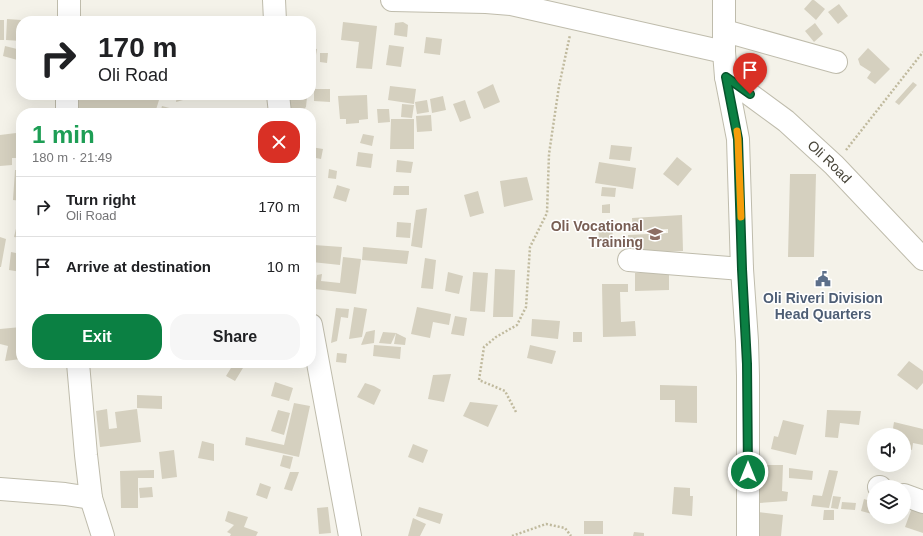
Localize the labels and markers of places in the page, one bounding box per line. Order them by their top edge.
pin [733,53,767,94]
place label: Oli Vocational Training [551,218,643,250]
school or university icon: Oli Vocational Training [646,225,664,243]
public building icon: Oli Riveri Division Head Quarters [814,270,832,288]
place label: Oli Riveri Division Head Quarters [763,290,883,322]

